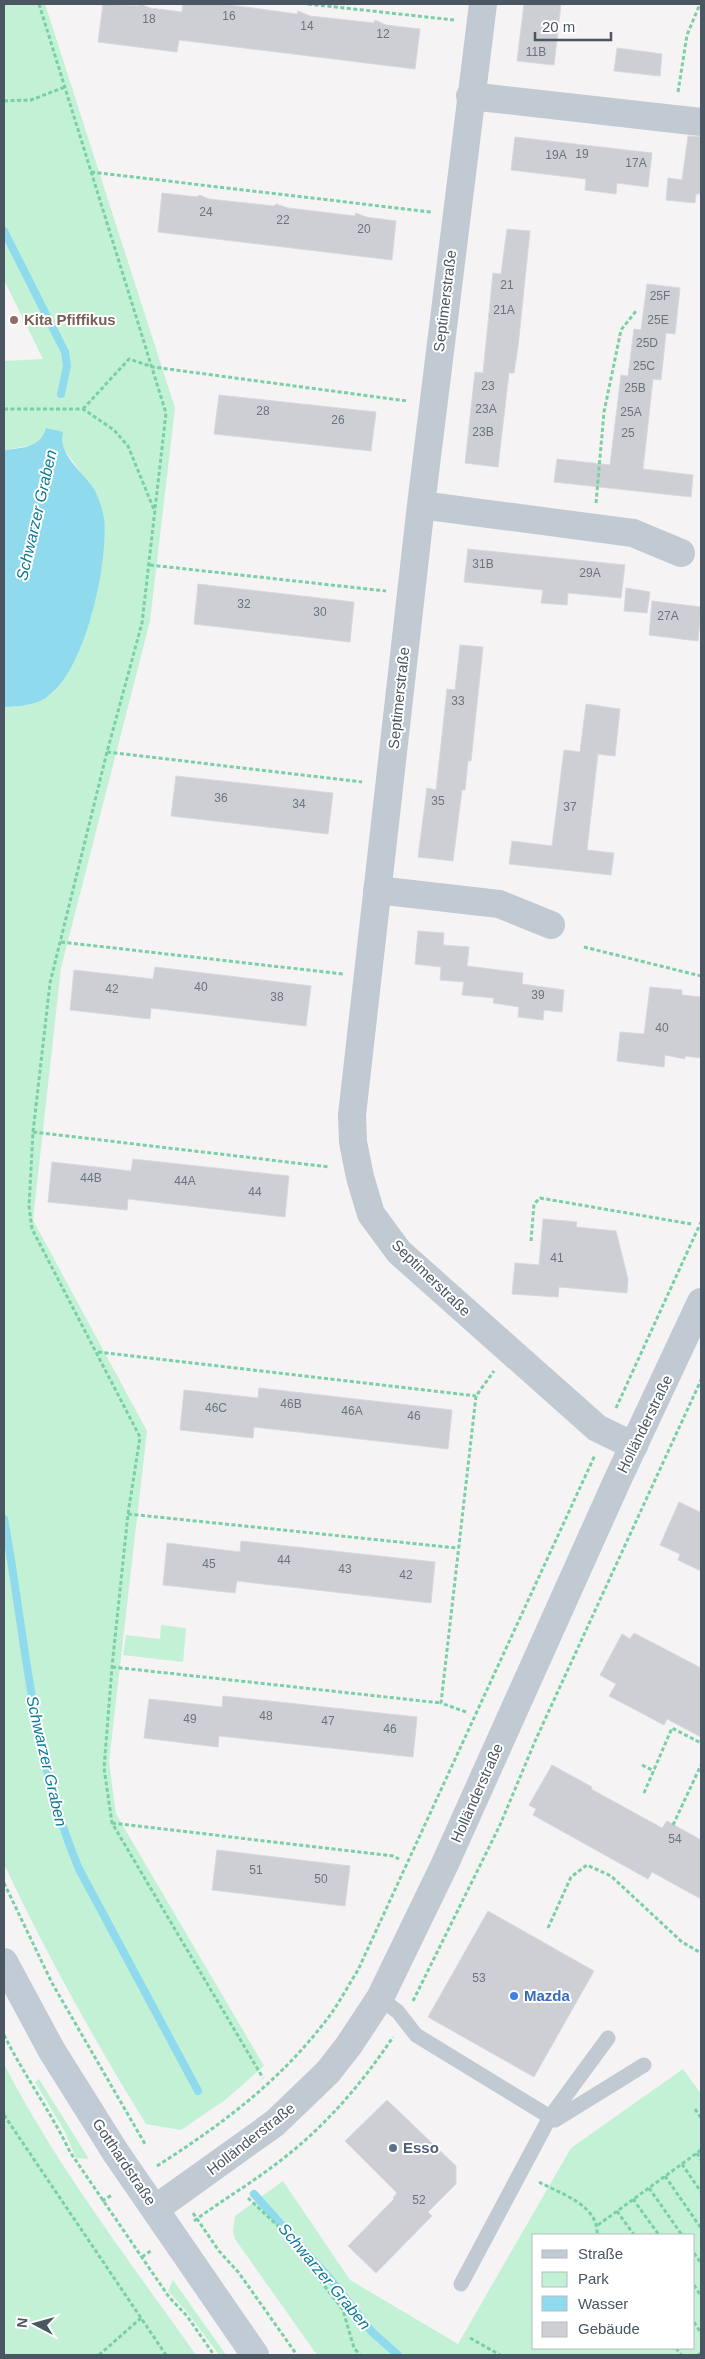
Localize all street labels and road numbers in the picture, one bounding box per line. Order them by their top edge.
street label: Septimerstraße [430,249,459,353]
street label: Septimerstraße [385,646,412,750]
street label: Septimerstraße [389,1236,474,1319]
street label: Holländerstraße [614,1372,676,1475]
street label: Holländerstraße [447,1741,506,1845]
street label: Holländerstraße [203,2099,298,2178]
street label: Gotthardstraße [89,2115,160,2208]

